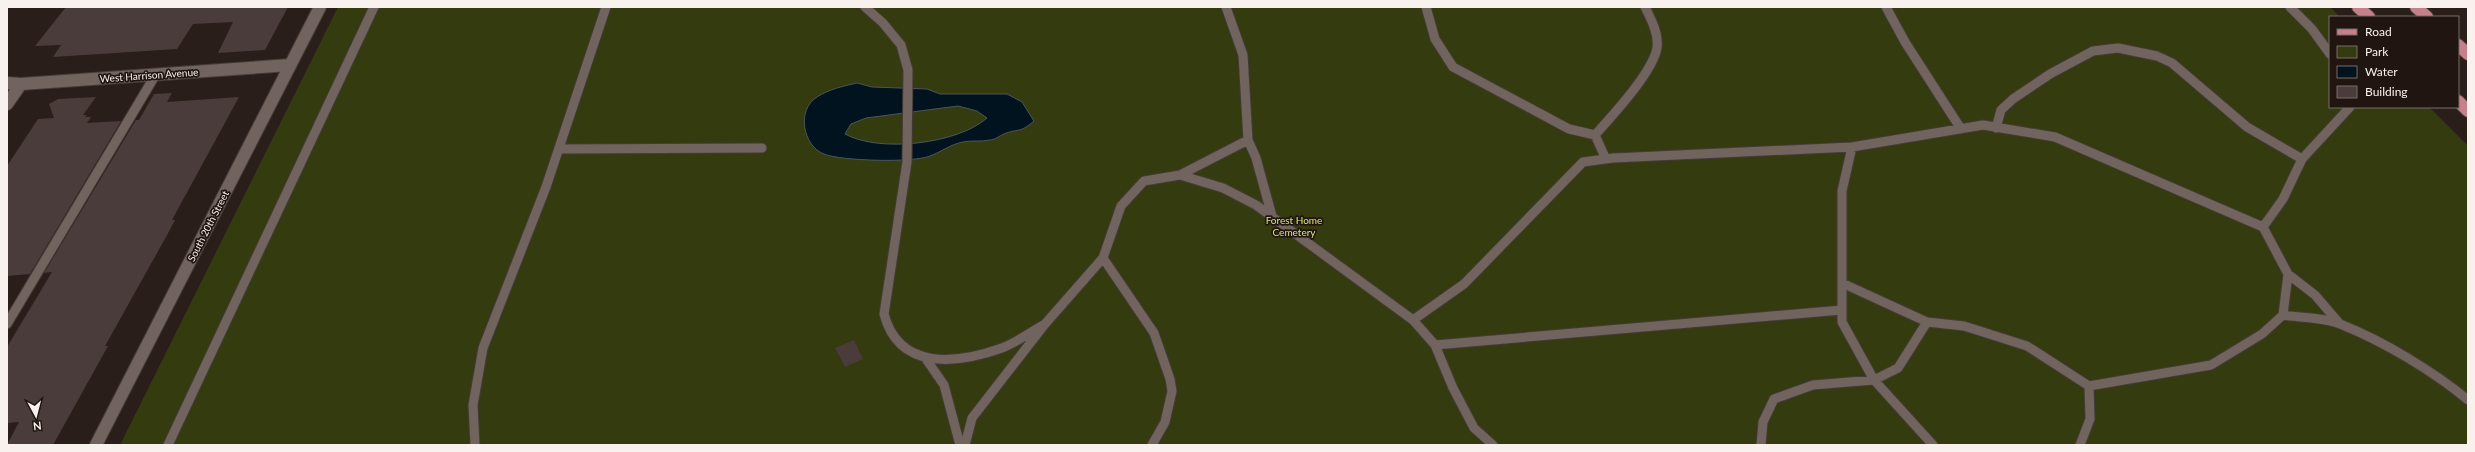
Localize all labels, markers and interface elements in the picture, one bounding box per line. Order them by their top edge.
legend [2329,16,2459,108]
text: Road [2365,24,2392,39]
text: Park [2365,44,2389,59]
text: Water [2365,64,2398,79]
street label: West Harrison Avenue [99,66,199,84]
text: Building [2365,84,2408,99]
street label: South 20th Street [185,188,231,263]
park label: Forest Home Cemetery [1266,214,1322,238]
north arrow [16,396,56,436]
text: N [32,419,42,433]

